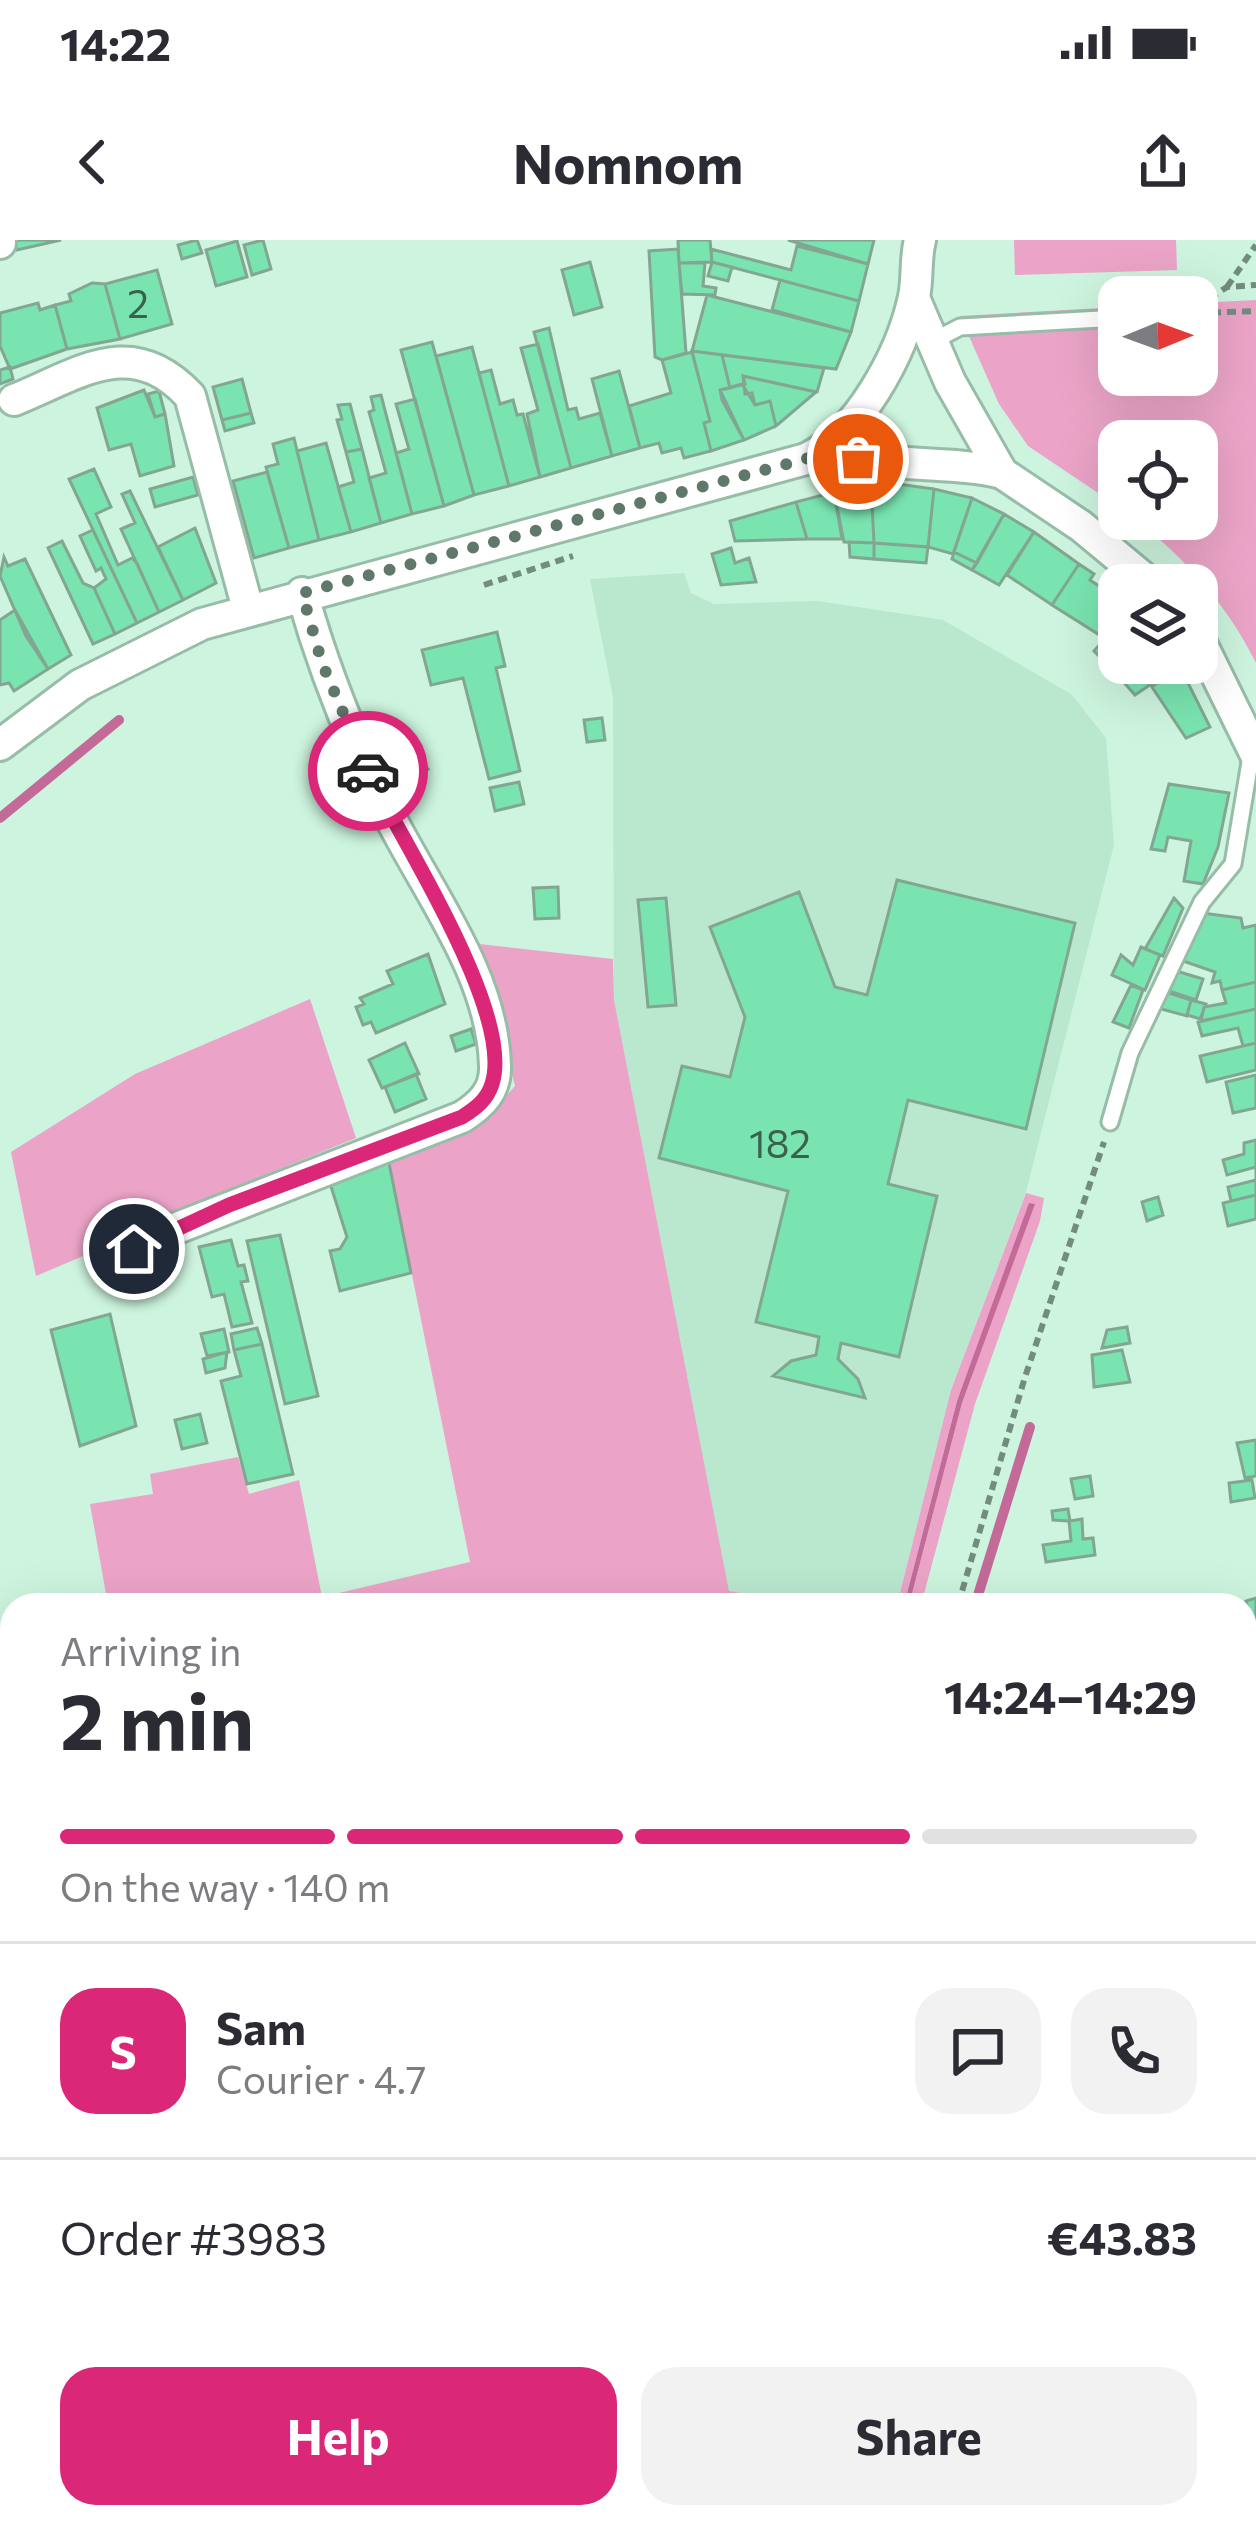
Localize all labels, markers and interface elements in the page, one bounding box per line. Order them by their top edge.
text: 14:22 [60,15,171,70]
icon: back [60,129,126,195]
text: Nomnom [513,129,743,195]
icon: share [1130,129,1196,195]
north arrow [1098,276,1218,396]
map controls [1098,276,1218,684]
house number: 2 [127,278,149,326]
pin [807,408,909,510]
button: locate [1098,420,1218,540]
icon: bag [825,426,891,492]
button: layers [1098,564,1218,684]
courier [308,711,428,831]
icon: car [335,738,401,804]
house number: 182 [749,1118,811,1166]
pin [83,1198,185,1300]
icon: home [101,1216,167,1282]
text: Arriving in [60,1626,241,1674]
text: 14:24–14:29 [944,1668,1197,1723]
text: 2 min [60,1671,254,1766]
text: On the way · 140 m [60,1862,390,1910]
button: chat [915,1988,1041,2114]
button: phone [1071,1988,1197,2114]
text: Sam [216,1999,306,2054]
text: S [109,2023,137,2078]
text: Courier · 4.7 [216,2054,426,2102]
text: Order #3983 [60,2209,327,2264]
text: €43.83 [1047,2209,1197,2264]
button: Help [60,2367,617,2505]
button: Share [641,2367,1197,2505]

